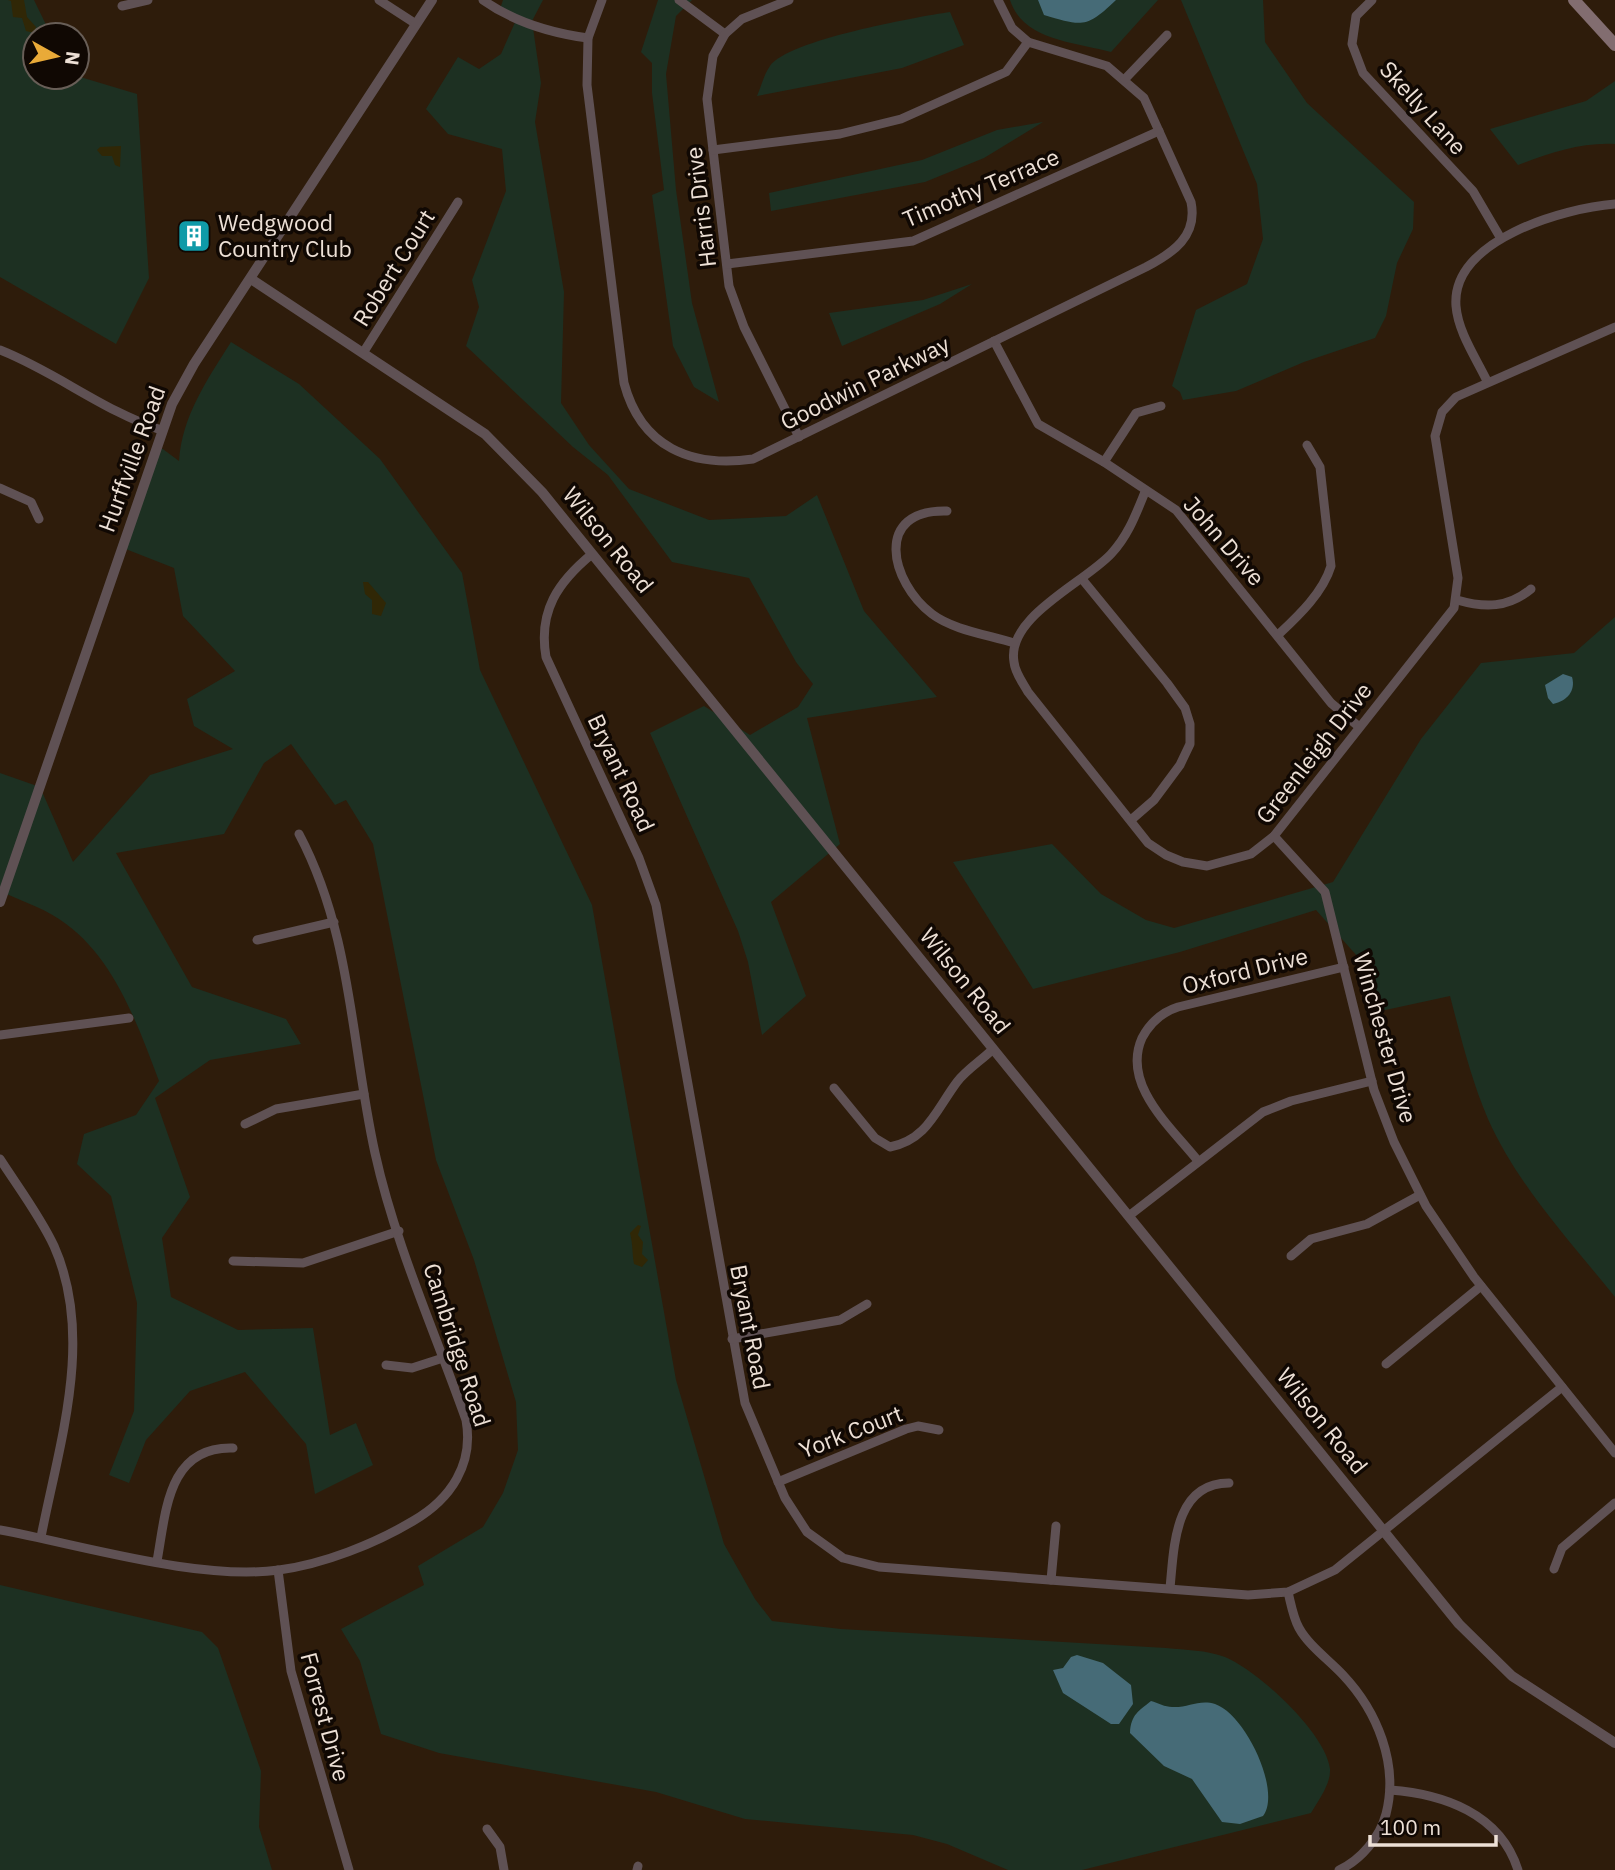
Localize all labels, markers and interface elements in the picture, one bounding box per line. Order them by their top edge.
north arrow [21,21,91,91]
text: N [60,50,86,67]
street label: Skelly Lane [1374,54,1474,161]
street label: Timothy Terrace [898,141,1063,234]
street label: Harris Drive [678,145,722,269]
street label: Robert Court [345,204,441,331]
place label: Wedgwood Country Club [218,207,352,263]
building icon: Wedgwood Country Club [175,217,213,255]
street label: Goodwin Parkway [775,328,955,436]
street label: Hurffville Road [91,381,171,536]
street label: Wilson Road [557,480,661,599]
street label: John Drive [1177,489,1272,592]
street label: Greenleigh Drive [1249,676,1378,829]
street label: Bryant Road [582,709,662,836]
street label: Wilson Road [914,921,1018,1040]
street label: Oxford Drive [1179,940,1311,1000]
street label: Winchester Drive [1347,949,1425,1126]
street label: Cambridge Road [417,1259,499,1430]
street label: Bryant Road [724,1262,778,1392]
street label: Wilson Road [1271,1361,1375,1480]
street label: York Court [795,1398,907,1464]
street label: Forrest Drive [294,1649,358,1785]
scale bar [1370,1804,1496,1848]
text: 100 m [1380,1813,1441,1841]

